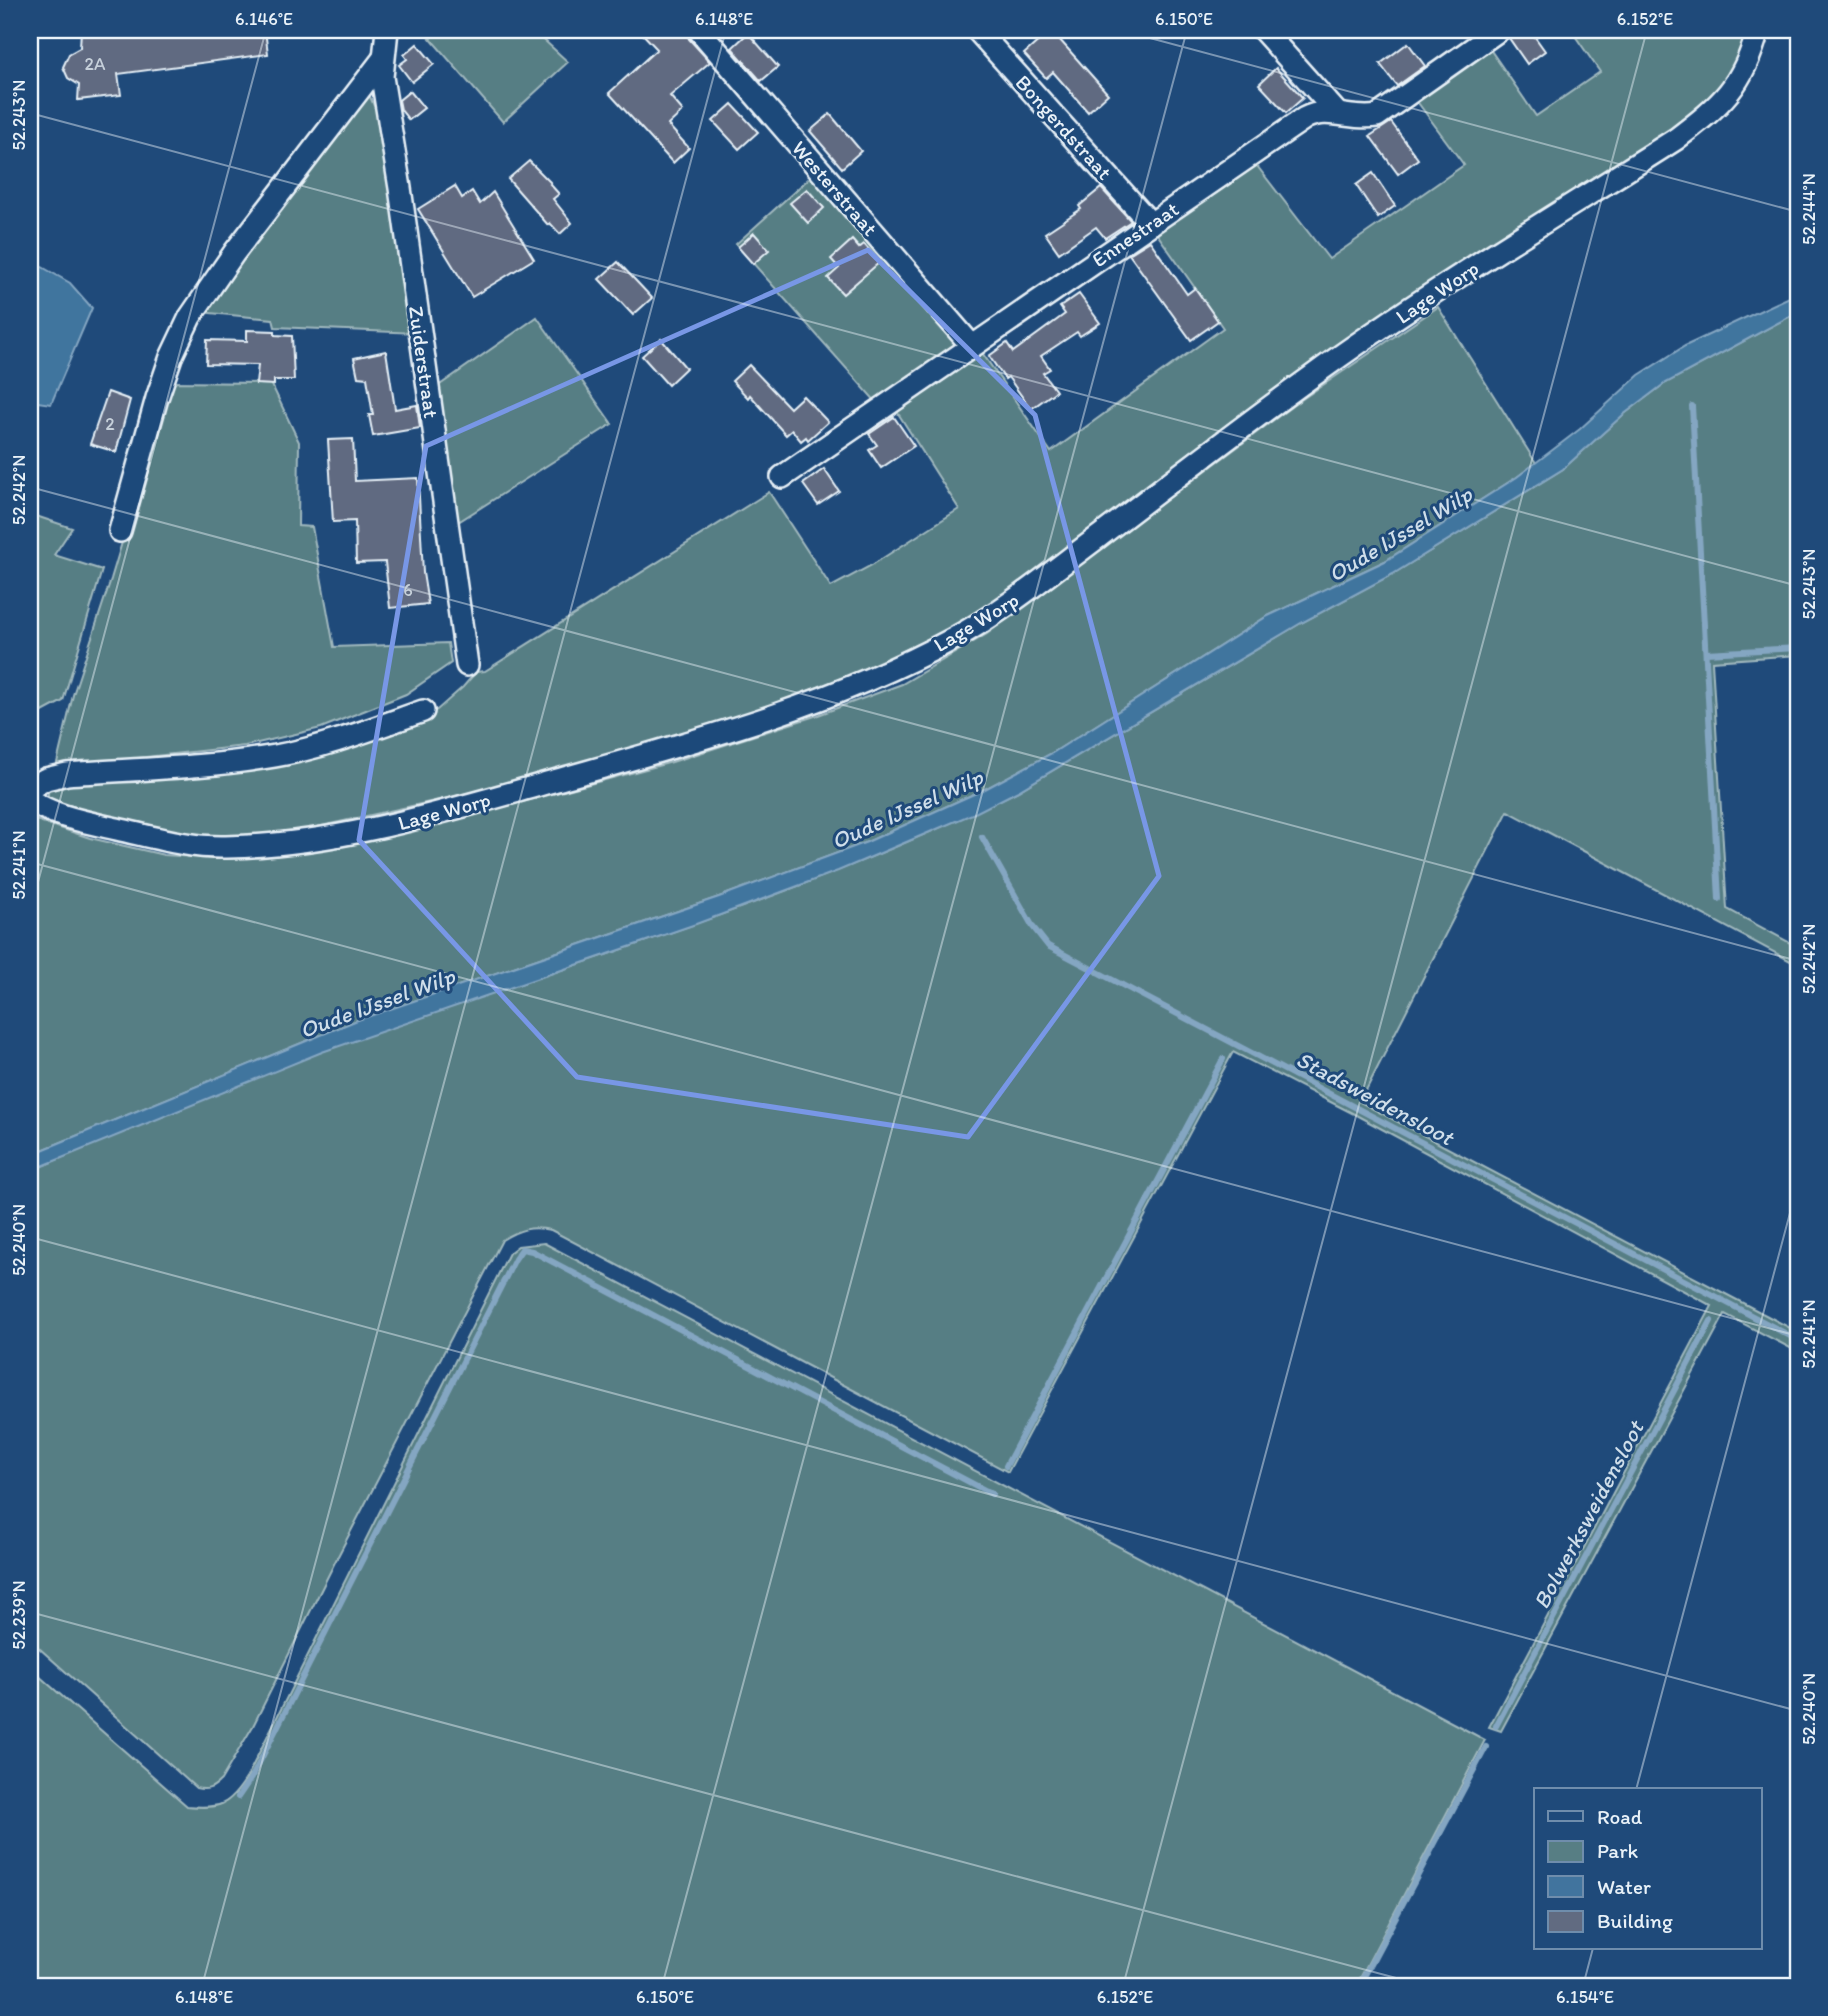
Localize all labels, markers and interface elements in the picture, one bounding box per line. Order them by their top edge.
text: 6.146°E [235,8,293,30]
text: 6.148°E [695,8,753,30]
text: 6.150°E [1155,8,1213,30]
text: 6.152°E [1617,8,1673,30]
house number: 2A [85,53,106,75]
street label: Bongerdstraat [1011,70,1118,185]
text: 52.243°N [8,80,30,150]
street label: Westerstraat [787,135,883,241]
text: 52.244°N [1798,173,1820,245]
street label: Ennestraat [1087,196,1183,272]
street label: Lage Worp [1391,255,1483,329]
street label: Zuiderstraat [404,304,444,420]
house number: 2 [105,413,115,435]
text: 52.242°N [8,455,30,525]
water label: Oude IJssel Wilp [1323,480,1478,588]
text: 52.243°N [1798,549,1820,619]
house number: 6 [403,579,413,601]
street label: Lage Worp [929,587,1023,657]
water label: Oude IJssel Wilp [827,763,988,855]
street label: Lage Worp [395,787,493,835]
text: 52.241°N [8,830,30,900]
text: 52.242°N [1798,924,1820,994]
water label: Oude IJssel Wilp [296,962,459,1044]
water label: Stadsweidensloot [1292,1045,1460,1152]
text: 52.240°N [8,1204,30,1276]
text: 52.241°N [1798,1299,1820,1369]
water label: Bolwerksweidensloot [1527,1414,1650,1614]
text: 52.239°N [8,1580,30,1650]
text: 52.240°N [1798,1673,1820,1745]
legend [1534,1788,1762,1950]
text: Road [1597,1804,1643,1829]
text: Park [1597,1838,1639,1863]
text: Water [1597,1874,1651,1899]
text: Building [1597,1908,1673,1933]
text: 6.148°E [175,1986,233,2008]
text: 6.150°E [636,1986,694,2008]
text: 6.152°E [1097,1986,1153,2008]
text: 6.154°E [1556,1986,1614,2008]

